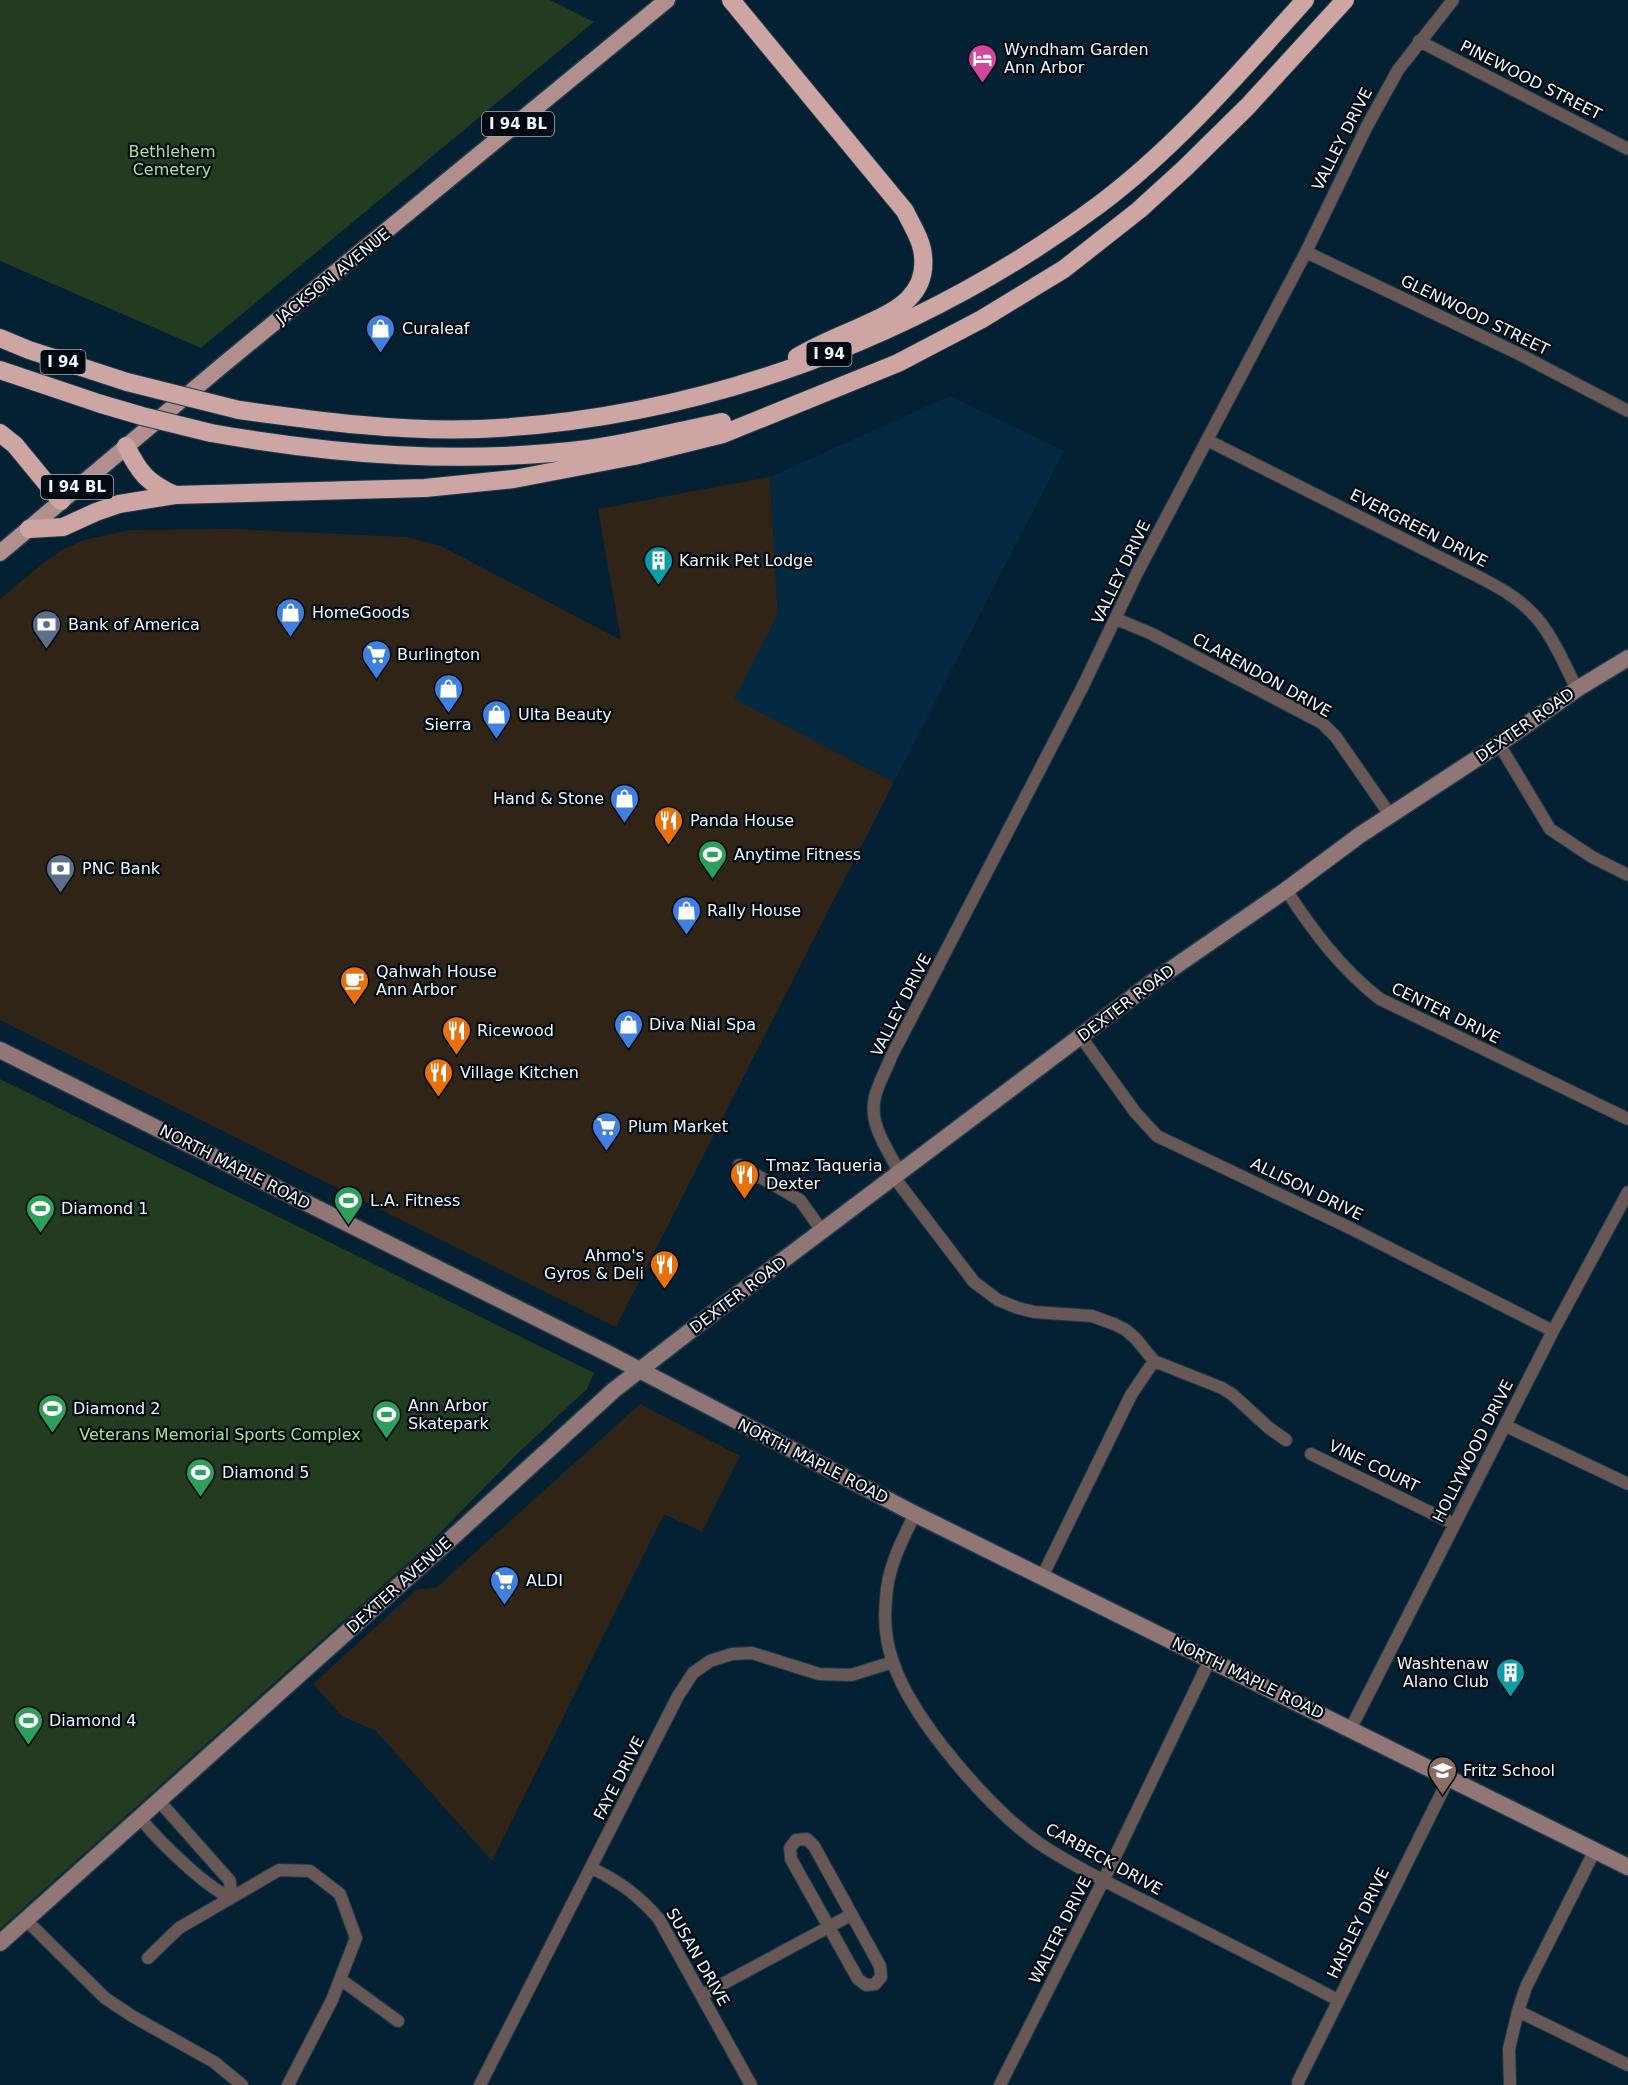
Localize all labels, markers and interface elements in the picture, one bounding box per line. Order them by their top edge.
street label: PINEWOOD STREET [1457,36,1605,124]
place label: Wyndham Garden Ann Arbor [1004,40,1149,77]
hotel icon: Wyndham Garden Ann Arbor [967,42,999,84]
street label: VALLEY DRIVE [1308,84,1376,194]
road number: I 94 BL [482,112,554,136]
park label: Bethlehem Cemetery [128,142,216,179]
street label: JACKSON AVENUE [271,224,394,328]
street label: GLENWOOD STREET [1398,271,1553,359]
shop icon: Curaleaf [365,312,397,354]
place label: Curaleaf [402,319,470,338]
road number: I 94 [806,342,852,366]
road number: I 94 [40,350,86,374]
road number: I 94 BL [41,475,113,499]
street label: EVERGREEN DRIVE [1347,485,1491,571]
street label: VALLEY DRIVE [1088,517,1154,627]
building icon: Karnik Pet Lodge [642,544,674,586]
place label: Karnik Pet Lodge [679,551,813,570]
shop icon: HomeGoods [275,596,307,638]
place label: HomeGoods [312,603,410,622]
bank icon: Bank of America [31,608,63,650]
place label: Bank of America [68,615,200,634]
street label: CLARENDON DRIVE [1189,629,1335,721]
supermarket icon: Burlington [360,638,392,680]
place label: Burlington [397,645,480,664]
shop icon: Sierra [432,672,464,714]
street label: DEXTER ROAD [1472,684,1578,766]
shop icon: Ulta Beauty [481,698,513,740]
place label: Ulta Beauty [518,705,612,724]
place label: Sierra [424,715,472,734]
shop icon: Hand & Stone [609,782,641,824]
place label: Hand & Stone [493,789,604,808]
restaurant icon: Panda House [653,804,685,846]
place label: Panda House [690,811,794,830]
sports icon: Anytime Fitness [697,838,729,880]
place label: Anytime Fitness [734,845,861,864]
bank icon: PNC Bank [45,852,77,894]
place label: PNC Bank [82,859,161,878]
shop icon: Rally House [670,894,702,936]
place label: Rally House [707,901,801,920]
street label: VALLEY DRIVE [867,950,935,1060]
street label: DEXTER ROAD [1074,961,1178,1045]
place label: Qahwah House Ann Arbor [376,962,497,999]
cafe icon: Qahwah House Ann Arbor [339,964,371,1006]
street label: CENTER DRIVE [1389,978,1503,1048]
shop icon: Diva Nial Spa [612,1008,644,1050]
restaurant icon: Ricewood [440,1014,472,1056]
place label: Diva Nial Spa [649,1015,756,1034]
place label: Ricewood [477,1021,554,1040]
restaurant icon: Village Kitchen [423,1056,455,1098]
place label: Village Kitchen [460,1063,579,1082]
supermarket icon: Plum Market [591,1110,623,1152]
place label: Plum Market [628,1117,728,1136]
street label: NORTH MAPLE ROAD [156,1121,314,1213]
street label: ALLISON DRIVE [1248,1154,1366,1224]
place label: Tmaz Taqueria Dexter [765,1156,883,1193]
restaurant icon: Tmaz Taqueria Dexter [729,1158,761,1200]
sports icon: L.A. Fitness [333,1184,365,1226]
place label: L.A. Fitness [370,1191,460,1210]
sports icon: Diamond 1 [24,1192,56,1234]
place label: Diamond 1 [61,1199,149,1218]
place label: Ahmo's Gyros & Deli [544,1246,644,1283]
restaurant icon: Ahmo's Gyros & Deli [649,1248,681,1290]
street label: DEXTER ROAD [686,1253,790,1337]
street label: HOLLYWOOD DRIVE [1429,1376,1517,1526]
sports icon: Diamond 2 [36,1392,68,1434]
place label: Ann Arbor Skatepark [408,1396,490,1433]
sports icon: Ann Arbor Skatepark [371,1398,403,1440]
place label: Diamond 2 [73,1399,161,1418]
street label: NORTH MAPLE ROAD [734,1415,892,1507]
park label: Veterans Memorial Sports Complex [79,1425,361,1444]
street label: VINE COURT [1326,1436,1422,1496]
sports icon: Diamond 5 [185,1456,217,1498]
place label: Diamond 5 [222,1463,310,1482]
street label: DEXTER AVENUE [343,1533,455,1637]
supermarket icon: ALDI [489,1564,521,1606]
place label: ALDI [526,1571,563,1590]
street label: NORTH MAPLE ROAD [1169,1633,1327,1723]
place label: Washtenaw Alano Club [1397,1654,1489,1691]
building icon: Washtenaw Alano Club [1494,1656,1526,1698]
sports icon: Diamond 4 [12,1704,44,1746]
place label: Diamond 4 [49,1711,137,1730]
street label: FAYE DRIVE [590,1733,648,1823]
school or university icon: Fritz School [1426,1754,1458,1796]
place label: Fritz School [1463,1761,1555,1780]
street label: CARBECK DRIVE [1042,1819,1166,1899]
street label: HAISLEY DRIVE [1323,1864,1393,1982]
street label: WALTER DRIVE [1025,1873,1095,1987]
street label: SUSAN DRIVE [662,1905,734,2009]

